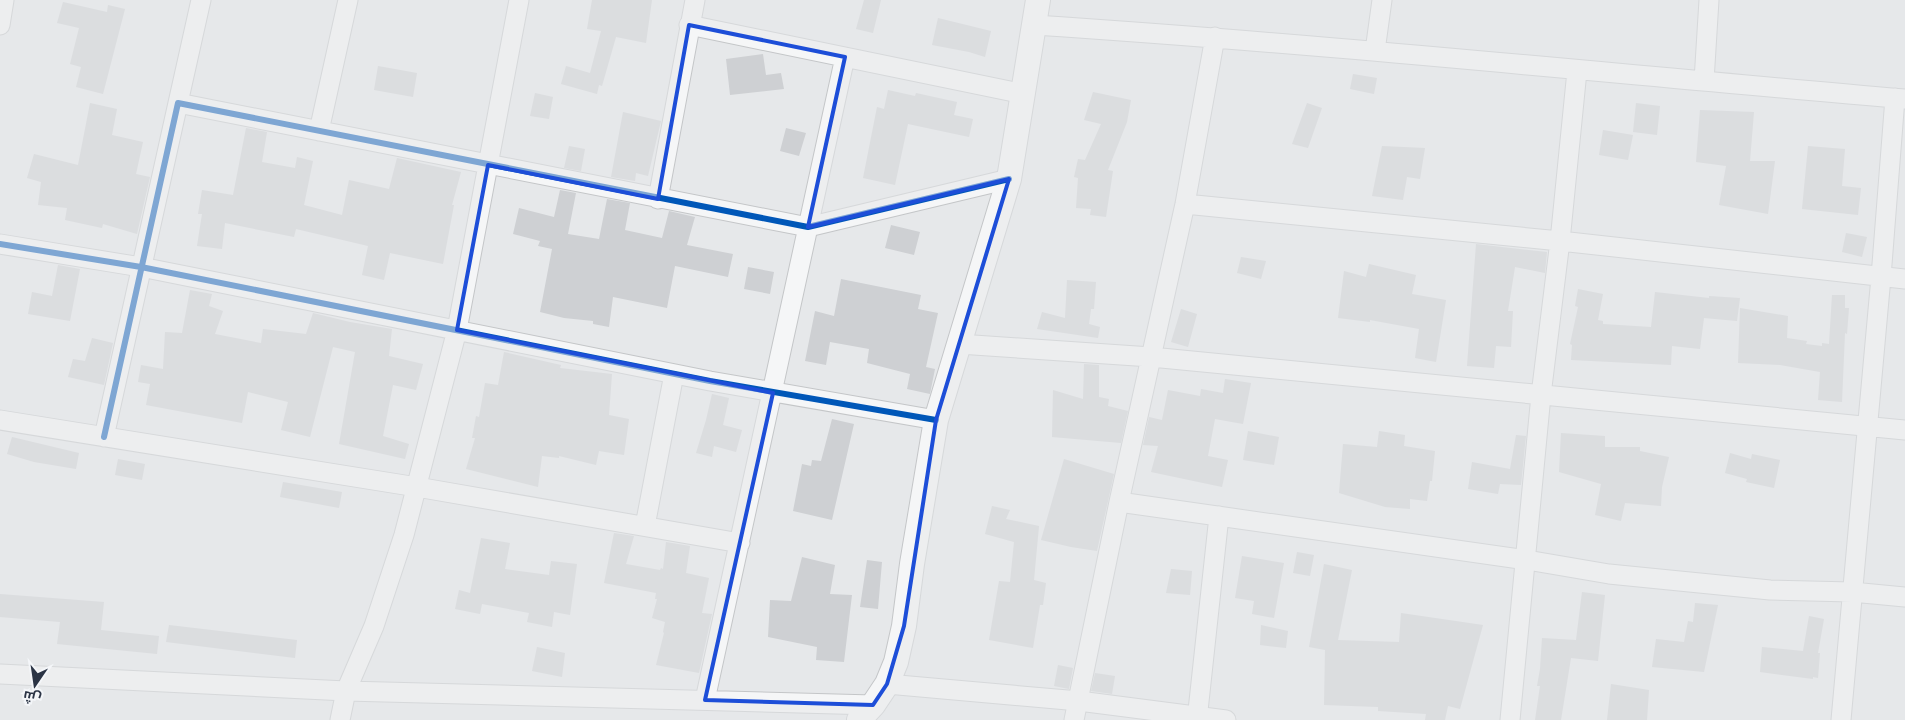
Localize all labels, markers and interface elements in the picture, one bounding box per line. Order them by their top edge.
north arrow [10,660,60,710]
text: ش [21,687,43,708]

